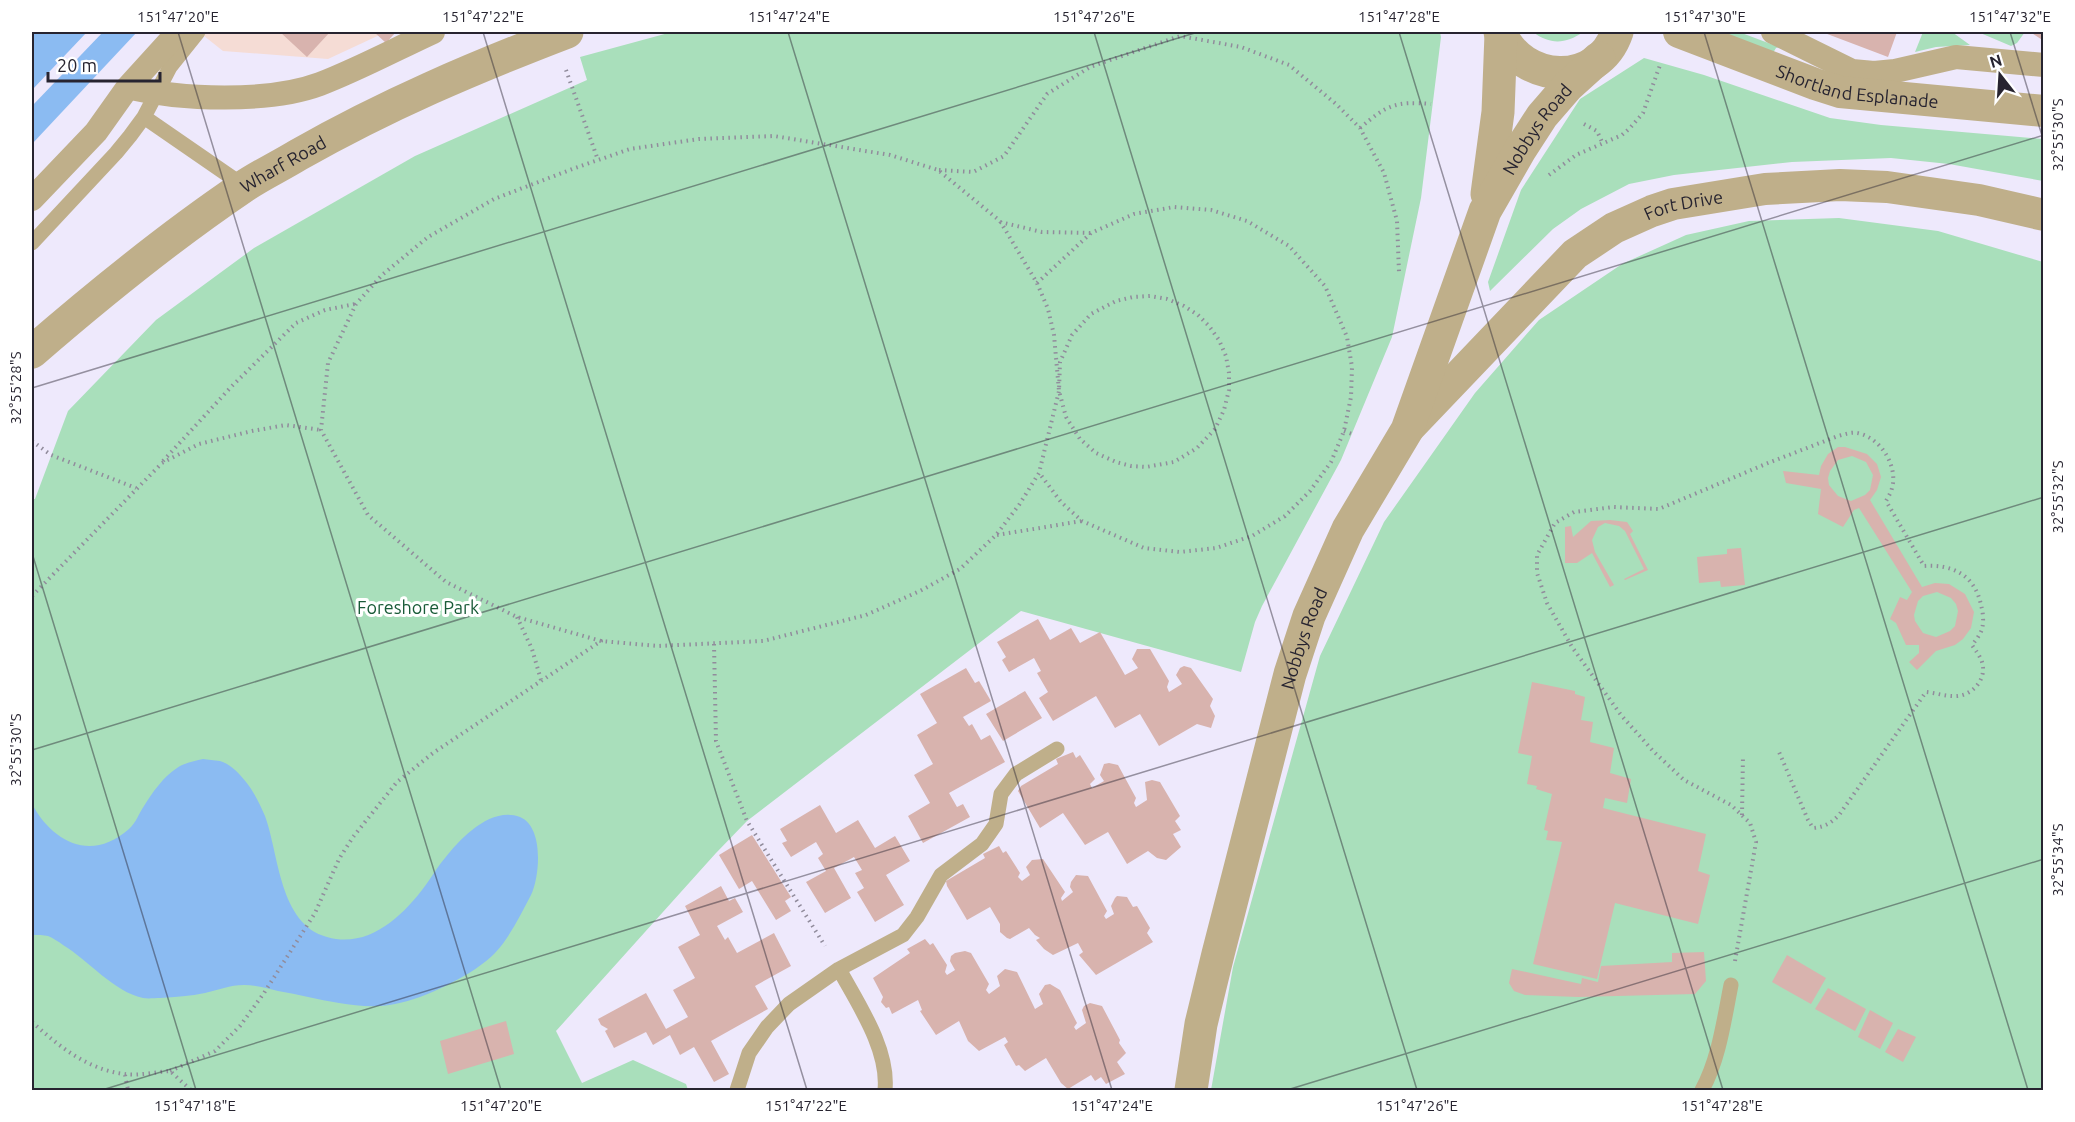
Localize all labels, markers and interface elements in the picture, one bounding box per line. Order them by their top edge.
text: 151°47'20"E [137,8,219,25]
text: 151°47'22"E [442,8,524,25]
text: 151°47'24"E [748,8,830,25]
text: 151°47'26"E [1053,8,1135,25]
text: 151°47'28"E [1358,8,1440,25]
text: 151°47'30"E [1664,8,1746,25]
text: 151°47'32"E [1969,8,2051,25]
scale bar [48,45,160,83]
north arrow [1970,45,2030,105]
text: N [1987,50,2004,71]
text: 20 m [57,55,97,75]
street label: Shortland Esplanade [1774,60,1939,111]
street label: Nobbys Road [1498,80,1575,178]
text: 32°55'30"S [2049,98,2066,172]
street label: Wharf Road [236,132,329,196]
street label: Fort Drive [1641,186,1724,223]
text: 32°55'28"S [7,351,24,425]
text: 32°55'32"S [2049,460,2066,534]
street label: Nobbys Road [1277,584,1331,691]
park label: Foreshore Park [357,597,479,617]
text: 32°55'30"S [7,713,24,787]
text: 32°55'34"S [2049,823,2066,897]
text: 151°47'18"E [154,1097,236,1114]
text: 151°47'20"E [460,1097,542,1114]
text: 151°47'22"E [765,1097,847,1114]
text: 151°47'24"E [1071,1097,1153,1114]
text: 151°47'26"E [1376,1097,1458,1114]
text: 151°47'28"E [1681,1097,1763,1114]

